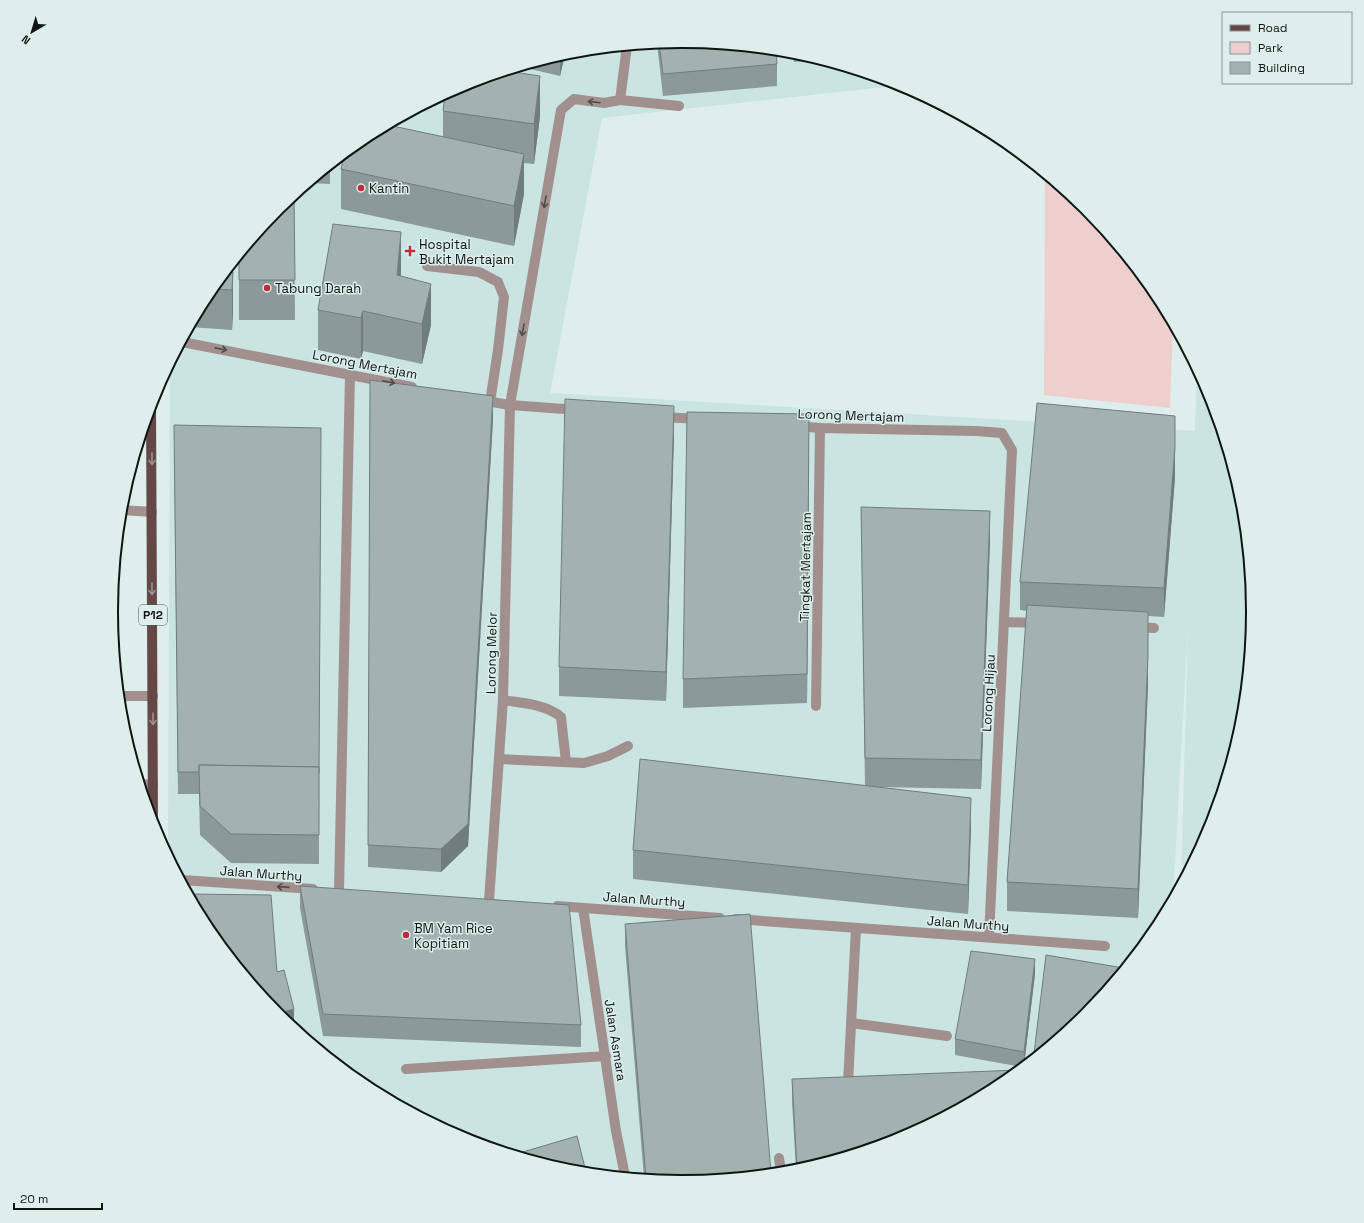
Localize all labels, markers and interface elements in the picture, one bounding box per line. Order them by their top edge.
north arrow [12,12,52,52]
legend [1222,12,1352,84]
text: Road [1258,20,1287,36]
text: N [19,32,33,48]
text: Park [1258,40,1283,56]
text: Building [1258,60,1305,76]
one-way arrow [587,98,600,106]
place label: Kantin [369,180,409,197]
marker: Kantin [356,183,366,193]
one-way arrow [541,195,549,208]
place label: Hospital Bukit Mertajam [419,236,514,268]
marker: Hospital Bukit Mertajam [404,245,416,257]
place label: Tabung Darah [275,280,361,297]
marker: Tabung Darah [262,283,272,293]
one-way arrow [519,324,527,337]
one-way arrow [214,346,227,354]
street label: Lorong Mertajam [311,346,419,383]
one-way arrow [382,379,395,387]
street label: Lorong Mertajam [797,405,905,426]
one-way arrow [148,452,156,465]
street label: Tingkat Mertajam [796,512,815,622]
one-way arrow [148,582,156,595]
road number: P12 [139,605,167,625]
street label: Lorong Melor [482,612,501,694]
street label: Lorong Hijau [978,654,999,732]
one-way arrow [149,712,157,725]
street label: Jalan Murthy [219,862,303,885]
one-way arrow [277,884,290,891]
street label: Jalan Murthy [602,888,686,911]
street label: Jalan Murthy [926,912,1010,935]
place label: BM Yam Rice Kopitiam [414,920,493,952]
marker: BM Yam Rice Kopitiam [401,930,411,940]
street label: Jalan Asmara [601,998,630,1083]
scale bar [14,1185,102,1211]
text: 20 m [20,1191,48,1207]

